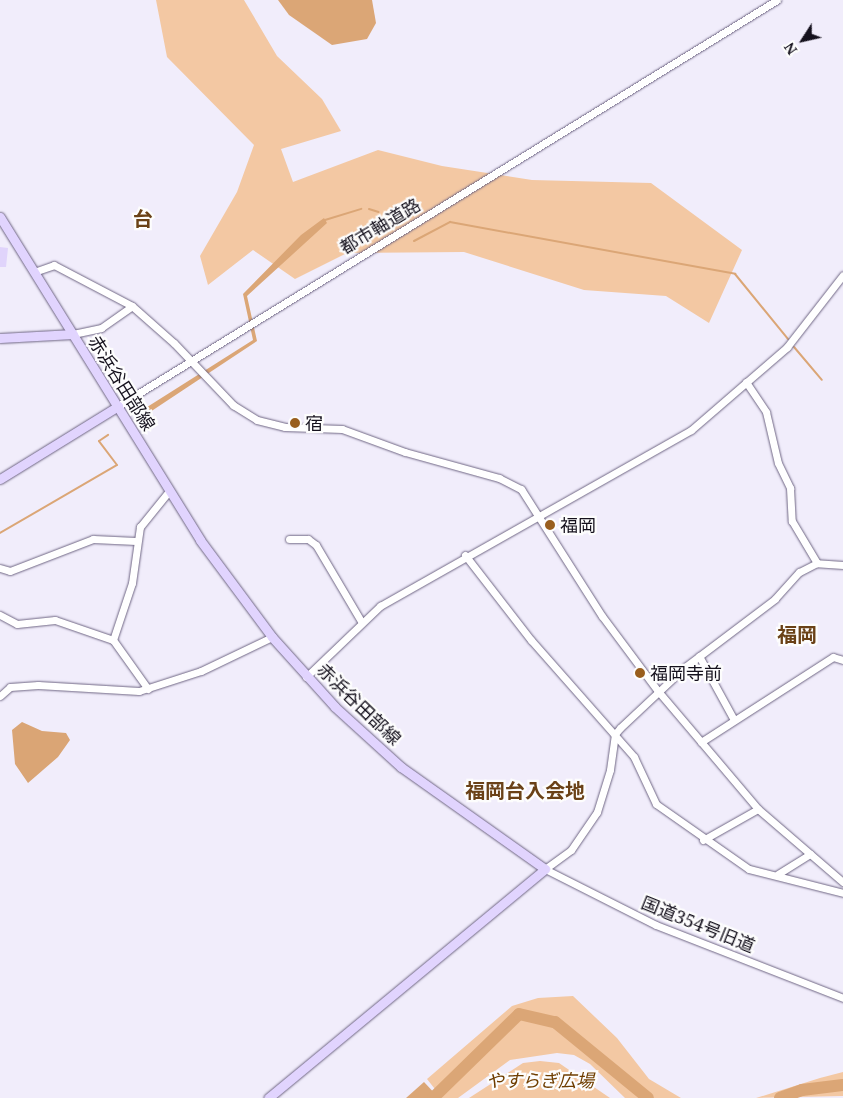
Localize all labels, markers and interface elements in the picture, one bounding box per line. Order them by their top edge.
north arrow [778,15,828,65]
text: N [779,39,801,59]
street label: 都市軸道路 [336,194,424,258]
district label: 台 [133,206,153,230]
street label: 赤浜谷田部線 [84,331,160,435]
place label: 宿 [305,412,323,434]
marker: 宿 [289,417,301,429]
place label: 福岡 [560,514,596,536]
marker: 福岡 [544,519,556,531]
district label: 福岡 [777,622,817,646]
street label: 赤浜谷田部線 [313,659,405,749]
place label: 福岡寺前 [650,662,722,684]
marker: 福岡寺前 [634,667,646,679]
district label: 福岡台入会地 [465,778,585,802]
street label: 国道354号旧道 [638,891,758,957]
park label: やすらぎ広場 [486,1069,594,1091]

